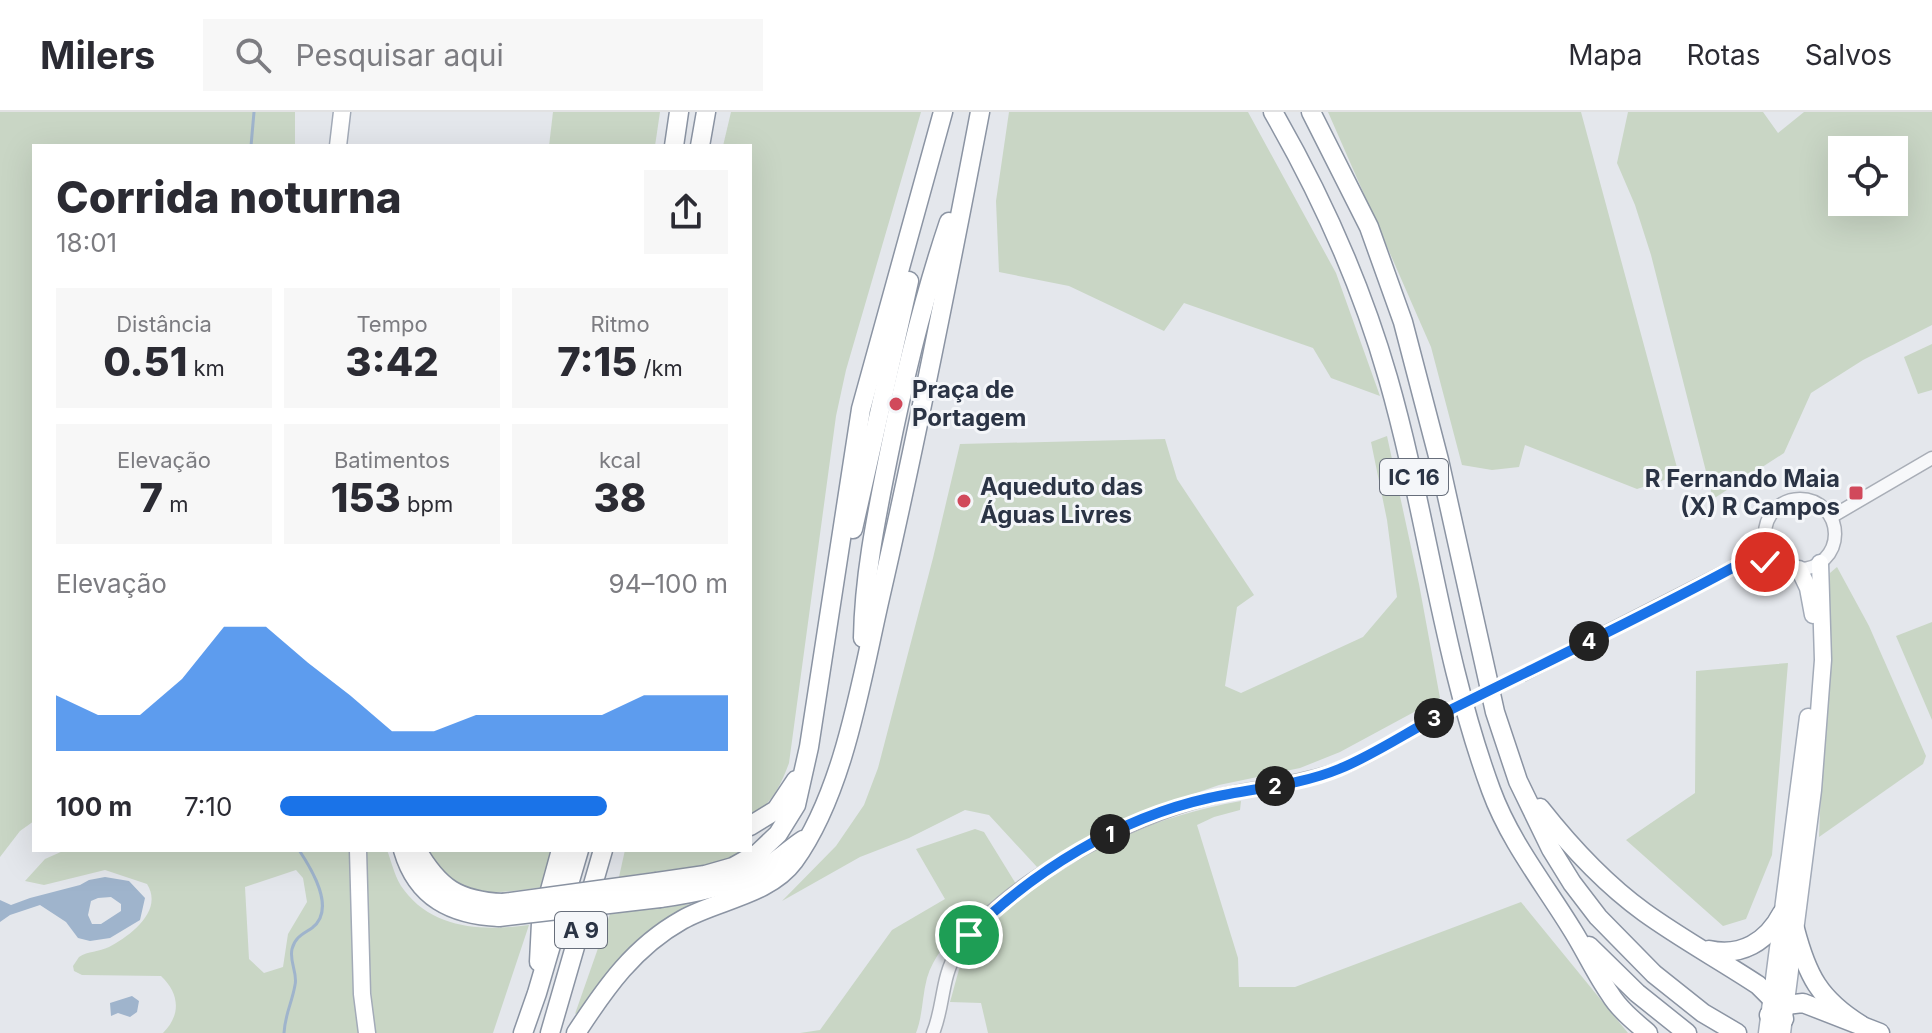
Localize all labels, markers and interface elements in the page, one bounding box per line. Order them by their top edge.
search box [203,19,763,91]
text: Milers [40,32,155,78]
icon: search [231,33,275,77]
text: Pesquisar aqui [295,37,504,73]
text: Mapa [1568,38,1642,72]
text: Rotas [1686,38,1761,72]
text: Salvos [1805,38,1892,72]
map controls [1828,136,1908,216]
button: locate [1828,136,1908,216]
text: Corrida noturna [56,170,402,224]
button: share [644,170,728,254]
text: 18:01 [56,227,117,258]
text: Distância [116,311,212,337]
text: Tempo [356,311,428,337]
text: Ritmo [590,311,650,337]
text: 0.51 [103,337,187,386]
text: 3:42 [345,337,439,386]
text: 7:15 [557,337,637,386]
text: km [187,355,225,381]
text: /km [637,355,683,381]
place label: Praça de Portagem [912,375,1027,432]
marker: Praça de Portagem [887,395,905,413]
text: Elevação [117,447,211,473]
text: Batimentos [334,447,450,473]
text: kcal [599,447,641,473]
road number: IC 16 [1380,459,1448,495]
place label: R Fernando Maia (X) R Campos [1645,464,1840,521]
place label: Aqueduto das Águas Livres [980,472,1143,529]
text: 7 [140,473,163,522]
text: 153 [331,473,401,522]
text: 38 [594,473,646,522]
marker: R Fernando Maia (X) R Campos [1847,484,1865,502]
text: m [163,491,188,517]
text: bpm [401,491,453,517]
marker: Aqueduto das Águas Livres [955,492,973,510]
pin [1731,528,1799,596]
icon: check [1743,540,1787,584]
text: Elevação [56,568,167,599]
text: 94–100 m [609,568,728,599]
pin: 4 [1569,621,1609,661]
text: 4 [1582,628,1596,654]
pin: 3 [1414,698,1454,738]
text: 3 [1427,705,1441,731]
pin: 2 [1255,766,1295,806]
text: 2 [1268,773,1282,799]
text: 100 m [56,791,132,822]
text: 7:10 [184,791,232,822]
pin: 1 [1090,814,1130,854]
text: 1 [1105,821,1115,847]
pin [935,901,1003,969]
road number: A 9 [555,912,607,948]
icon: arrive [947,913,991,957]

